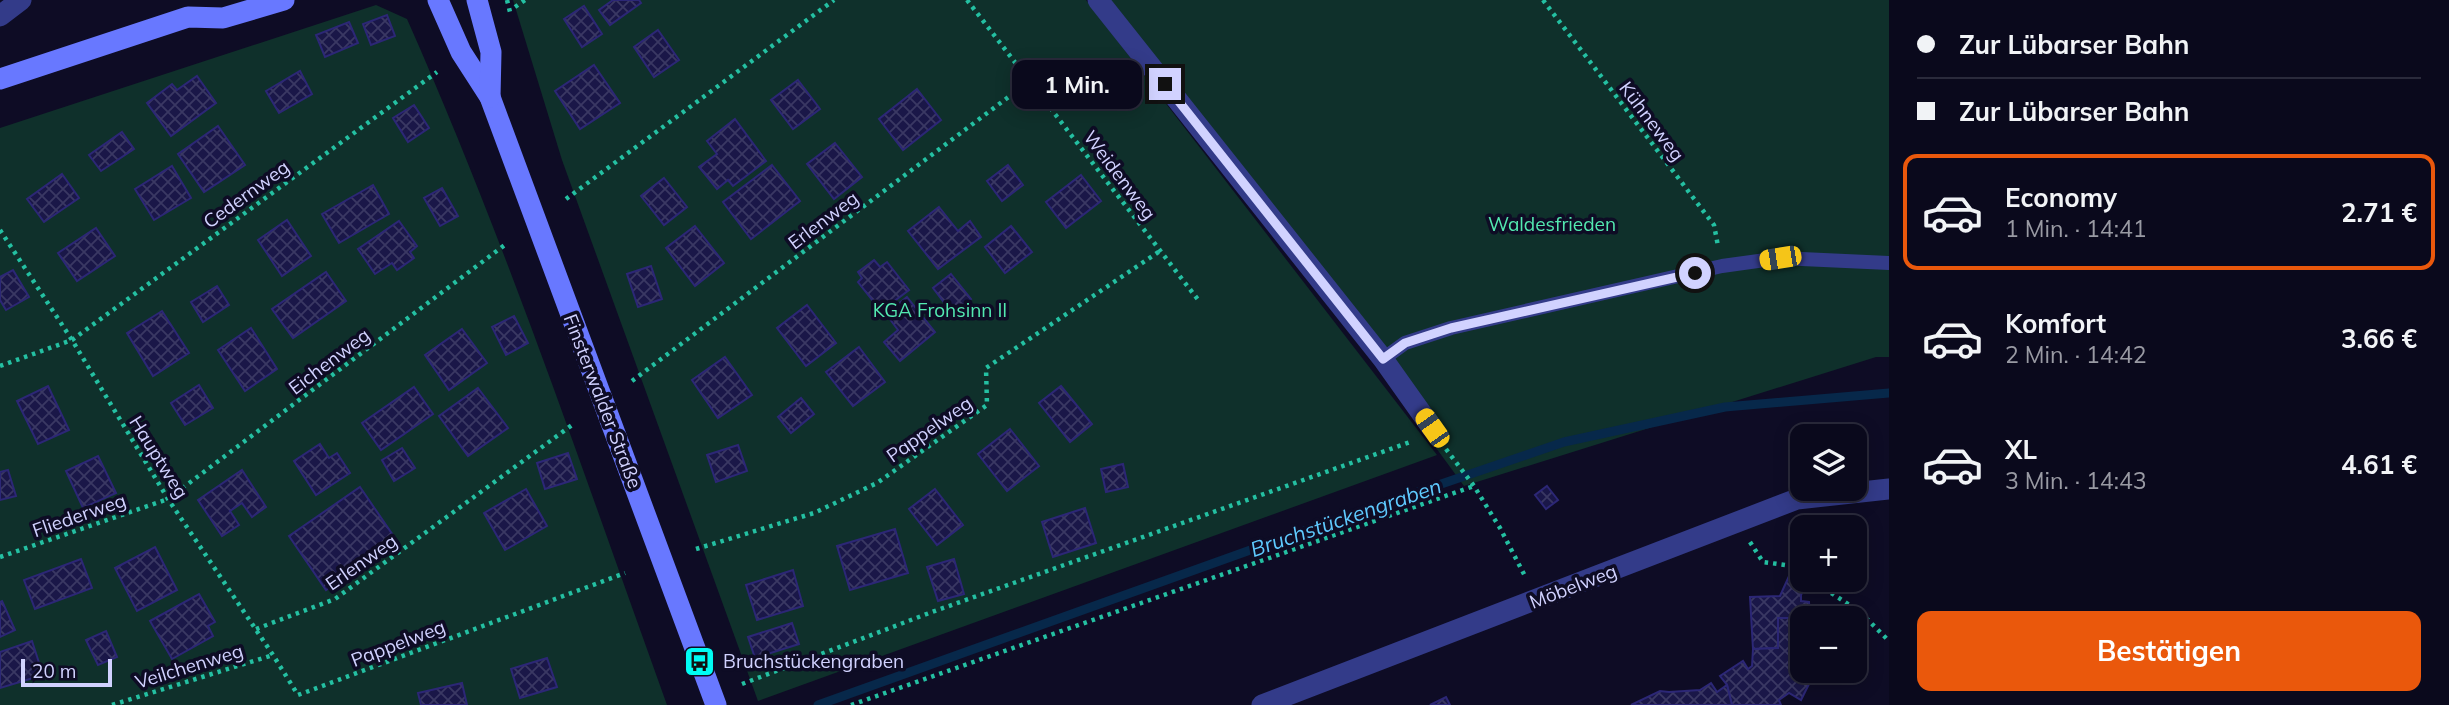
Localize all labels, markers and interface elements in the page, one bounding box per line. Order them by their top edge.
text: Zur Lübarser Bahn [1959,28,2190,61]
callout: 1 Min. [1011,60,1140,108]
route end [1149,68,1181,100]
text: 1 Min. [1044,70,1110,99]
street label: Kühneweg [1614,76,1690,166]
text: Zur Lübarser Bahn [1959,95,2190,128]
street label: Weidenweg [1079,126,1161,224]
street label: Cedernweg [198,155,294,233]
icon: car [1921,181,1984,244]
text: Economy [2005,181,2117,214]
street label: Erlenweg [783,186,863,254]
text: 2.71 € [2341,196,2417,229]
park label: Waldesfrieden [1488,212,1616,236]
text: 1 Min. · 14:41 [2005,214,2147,243]
car [1758,244,1803,272]
route start [1679,257,1711,289]
park label: KGA Frohsinn II [873,298,1007,322]
icon: car [1921,307,1984,370]
text: Komfort [2005,307,2106,340]
street label: Finsterwalder Straße [559,310,647,492]
text: 3.66 € [2341,322,2417,355]
street label: Eichenweg [284,323,374,399]
text: 2 Min. · 14:42 [2005,340,2147,369]
street label: Pappelweg [882,391,976,467]
car [1412,405,1453,451]
street label: Hauptweg [124,411,194,503]
map controls [1790,424,1867,683]
button: layers [1790,424,1867,501]
icon: car [1921,433,1984,496]
text: XL [2005,433,2037,466]
text: 4.61 € [2341,448,2417,481]
text: 3 Min. · 14:43 [2005,466,2147,495]
water label: Bruchstückengraben [1247,472,1445,562]
street label: Fliederweg [29,488,129,542]
button: + [1790,515,1867,592]
street label: Erlenweg [320,529,402,595]
street label: Möbelweg [1526,558,1620,614]
button: − [1790,606,1867,683]
button: Bestätigen [1917,611,2421,691]
street label: Pappelweg [347,614,449,672]
street label: Veilchenweg [132,638,246,694]
bus stop icon: Bruchstückengraben [683,644,717,678]
place label: Bruchstückengraben [723,649,904,673]
scale bar [21,656,112,688]
text: 20 m [32,659,76,683]

